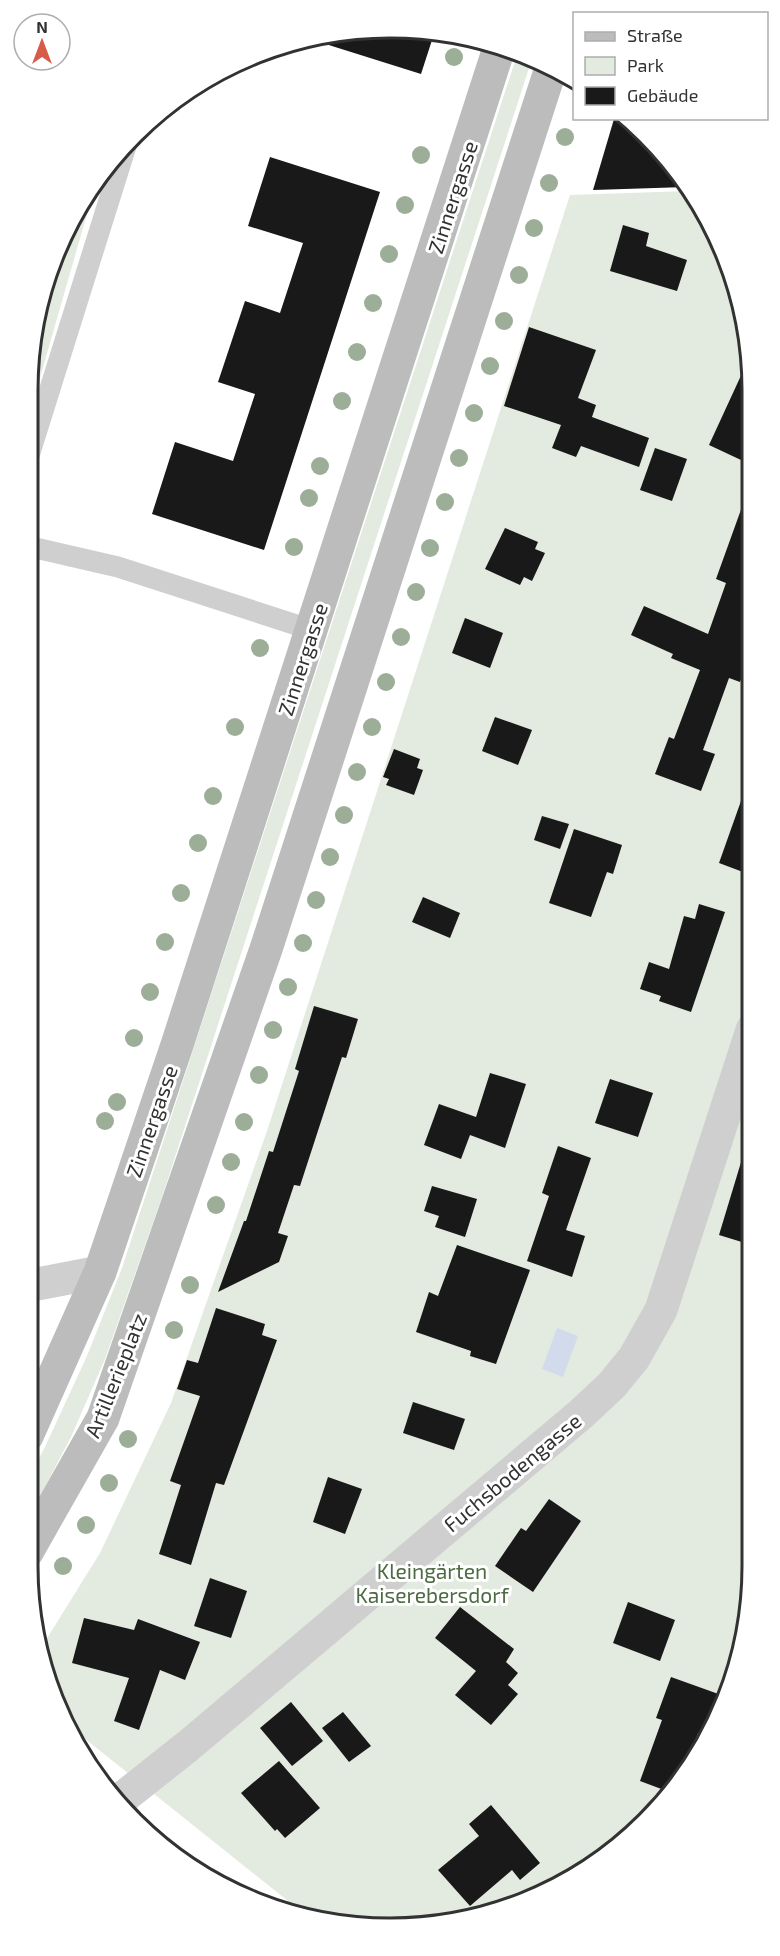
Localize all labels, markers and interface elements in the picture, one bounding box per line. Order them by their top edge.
north arrow [12,12,72,72]
legend [573,12,768,120]
text: N [36,17,48,36]
text: Straße [627,24,683,46]
text: Park [627,54,664,76]
text: Gebäude [627,84,698,106]
street label: Zinnergasse [422,138,482,256]
street label: Zinnergasse [272,600,332,718]
street label: Zinnergasse [120,1062,182,1180]
street label: Artillerieplatz [79,1309,151,1441]
street label: Fuchsbodengasse [438,1407,586,1537]
park label: Kleingärten Kaiserebersdorf [355,1558,510,1607]

